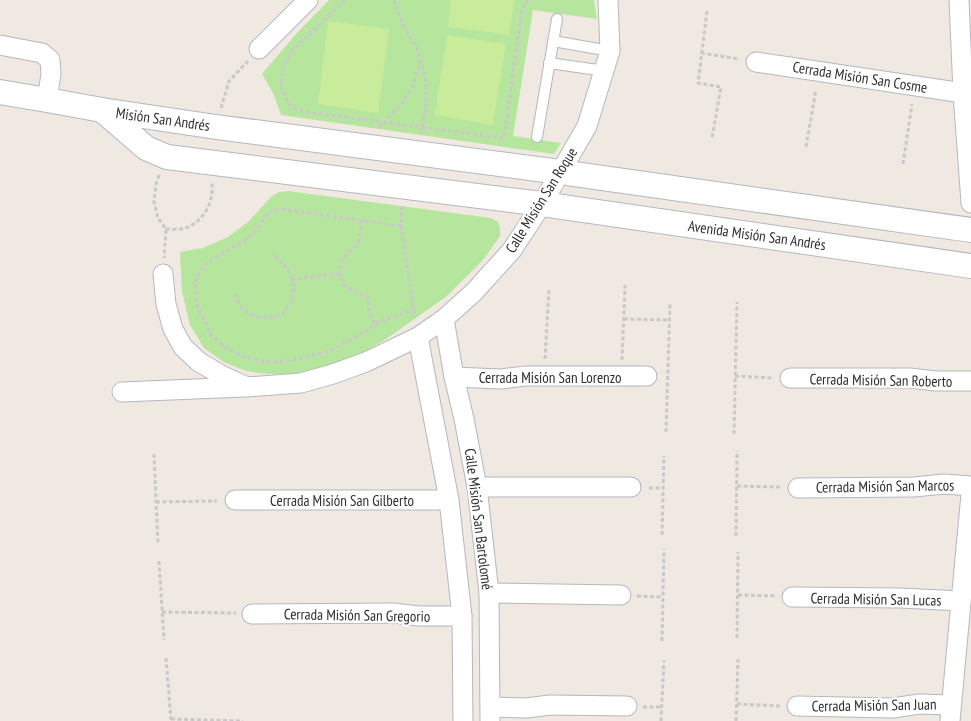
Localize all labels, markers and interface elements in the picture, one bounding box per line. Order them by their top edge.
street label: Cerrada Misión San Cosme [791,57,929,97]
street label: Misión San Andrés [115,103,211,135]
street label: Calle Misión San Roque [501,144,581,256]
street label: Avenida Misión San Andrés [687,216,827,254]
street label: Cerrada Misión San Lorenzo [479,368,621,387]
street label: Cerrada Misión San Roberto [809,369,953,391]
street label: Calle Misión San Bartolomé [461,447,497,591]
street label: Cerrada Misión San Marcos [816,475,954,497]
street label: Cerrada Misión San Gilberto [270,491,414,510]
street label: Cerrada Misión San Lucas [810,588,942,610]
street label: Cerrada Misión San Gregorio [284,604,430,626]
street label: Cerrada Misión San Juan [811,694,937,716]

